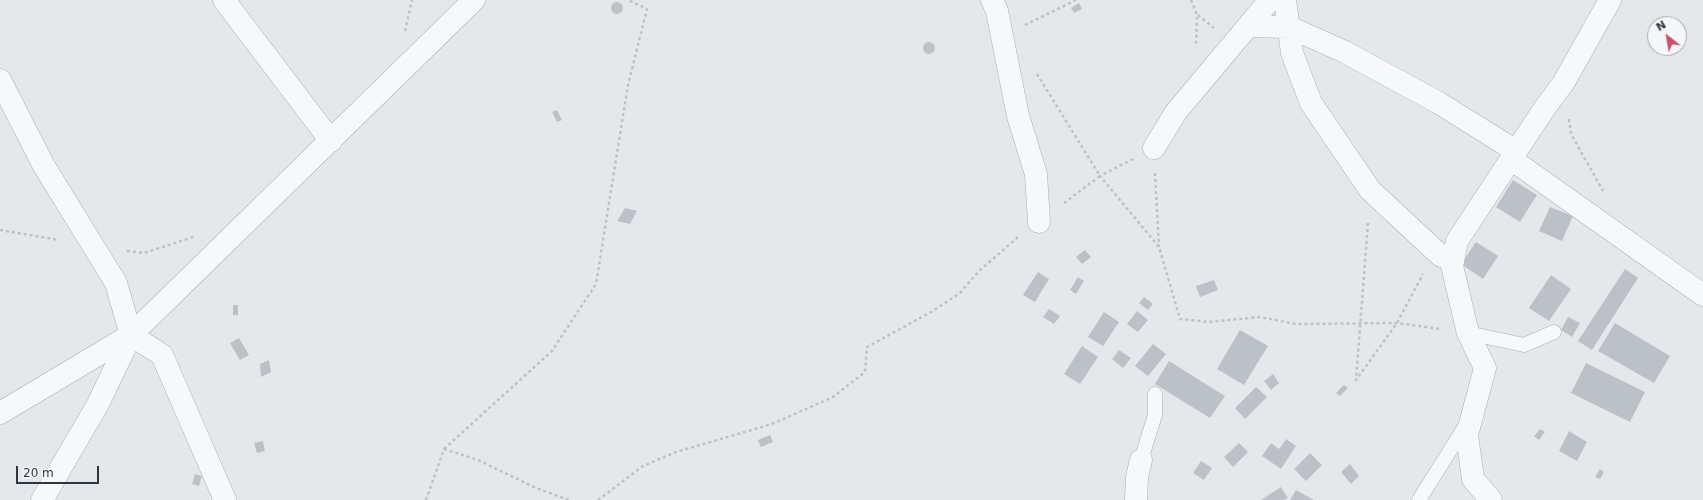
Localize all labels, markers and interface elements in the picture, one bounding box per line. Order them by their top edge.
north arrow [1647,16,1687,56]
text: N [1654,18,1668,34]
scale bar [18,458,101,484]
text: 20 m [23,466,54,480]

